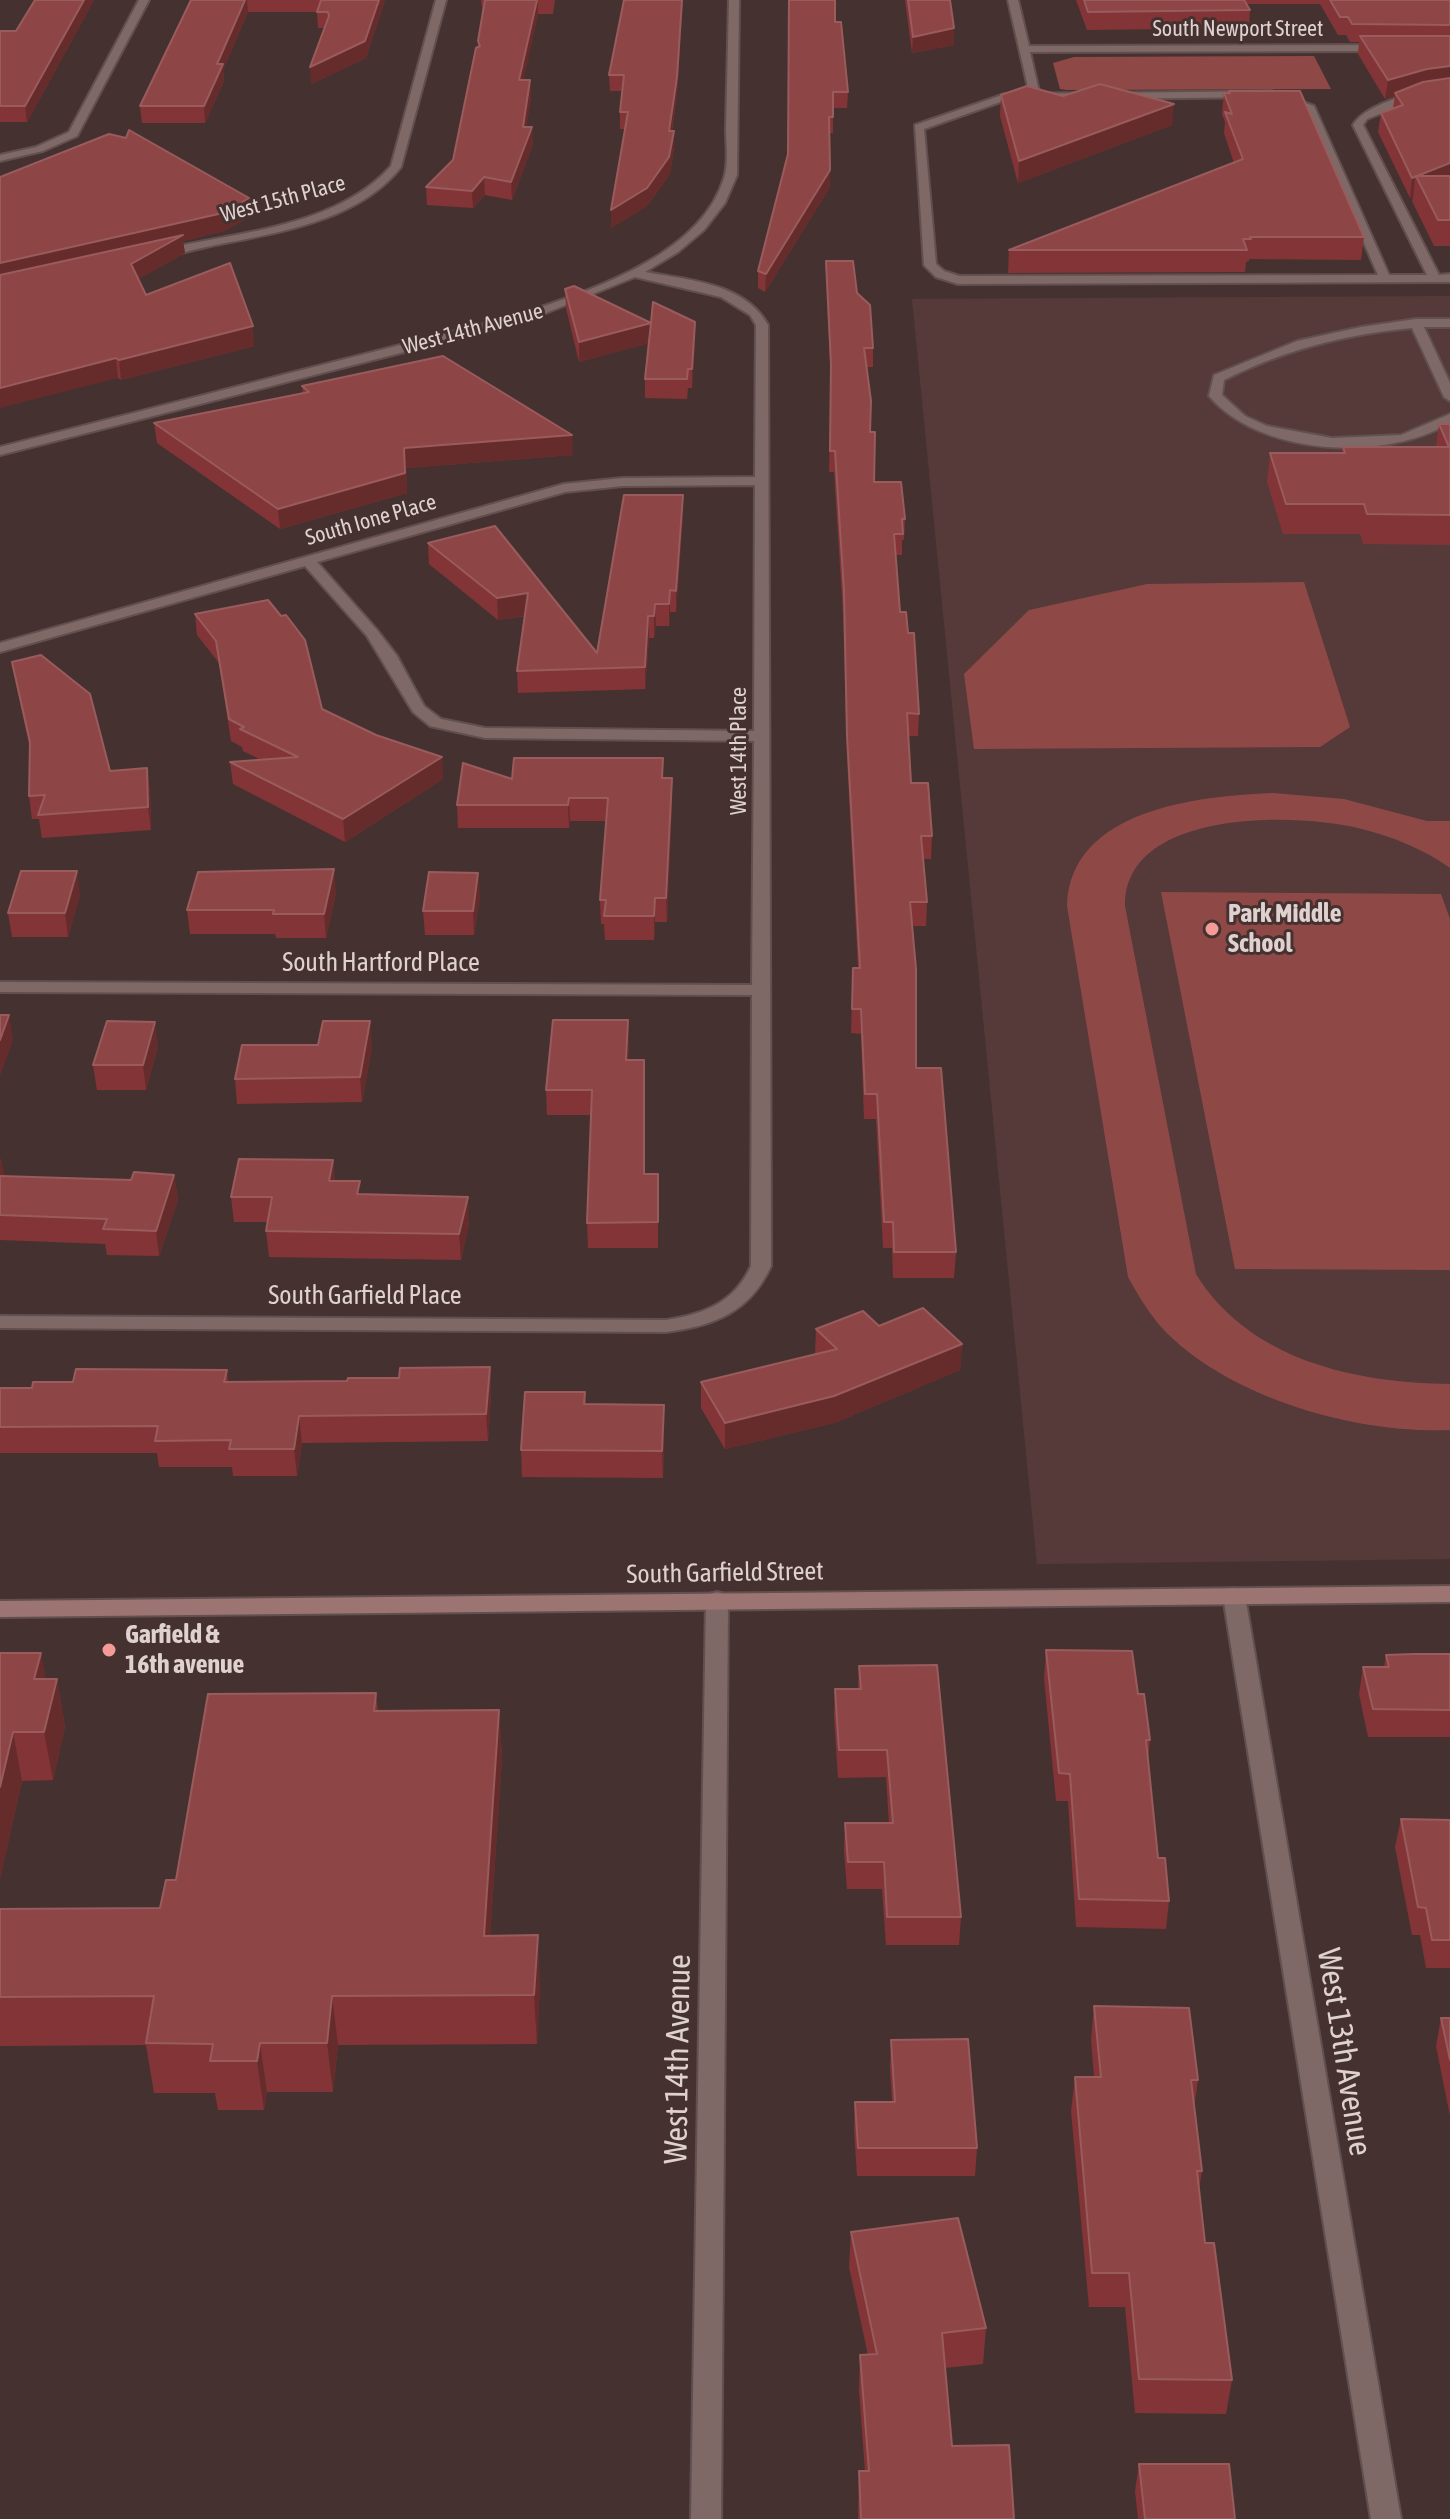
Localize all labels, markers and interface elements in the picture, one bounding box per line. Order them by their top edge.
street label: South Newport Street [1153,16,1323,42]
street label: West 15th Place [218,170,348,228]
street label: West 14th Avenue [400,298,546,360]
street label: South Ione Place [303,489,439,551]
street label: West 14th Place [726,687,752,815]
place label: Park Middle School [1228,898,1341,960]
marker: Park Middle School [1203,920,1221,938]
street label: South Hartford Place [282,947,480,979]
street label: South Garfield Place [268,1280,462,1312]
street label: South Garfield Street [626,1556,824,1590]
place label: Garfield & 16th avenue [125,1619,244,1680]
marker: Garfield & 16th avenue [100,1641,118,1659]
street label: West 13th Avenue [1309,1946,1379,2158]
street label: West 14th Avenue [657,1954,699,2164]

